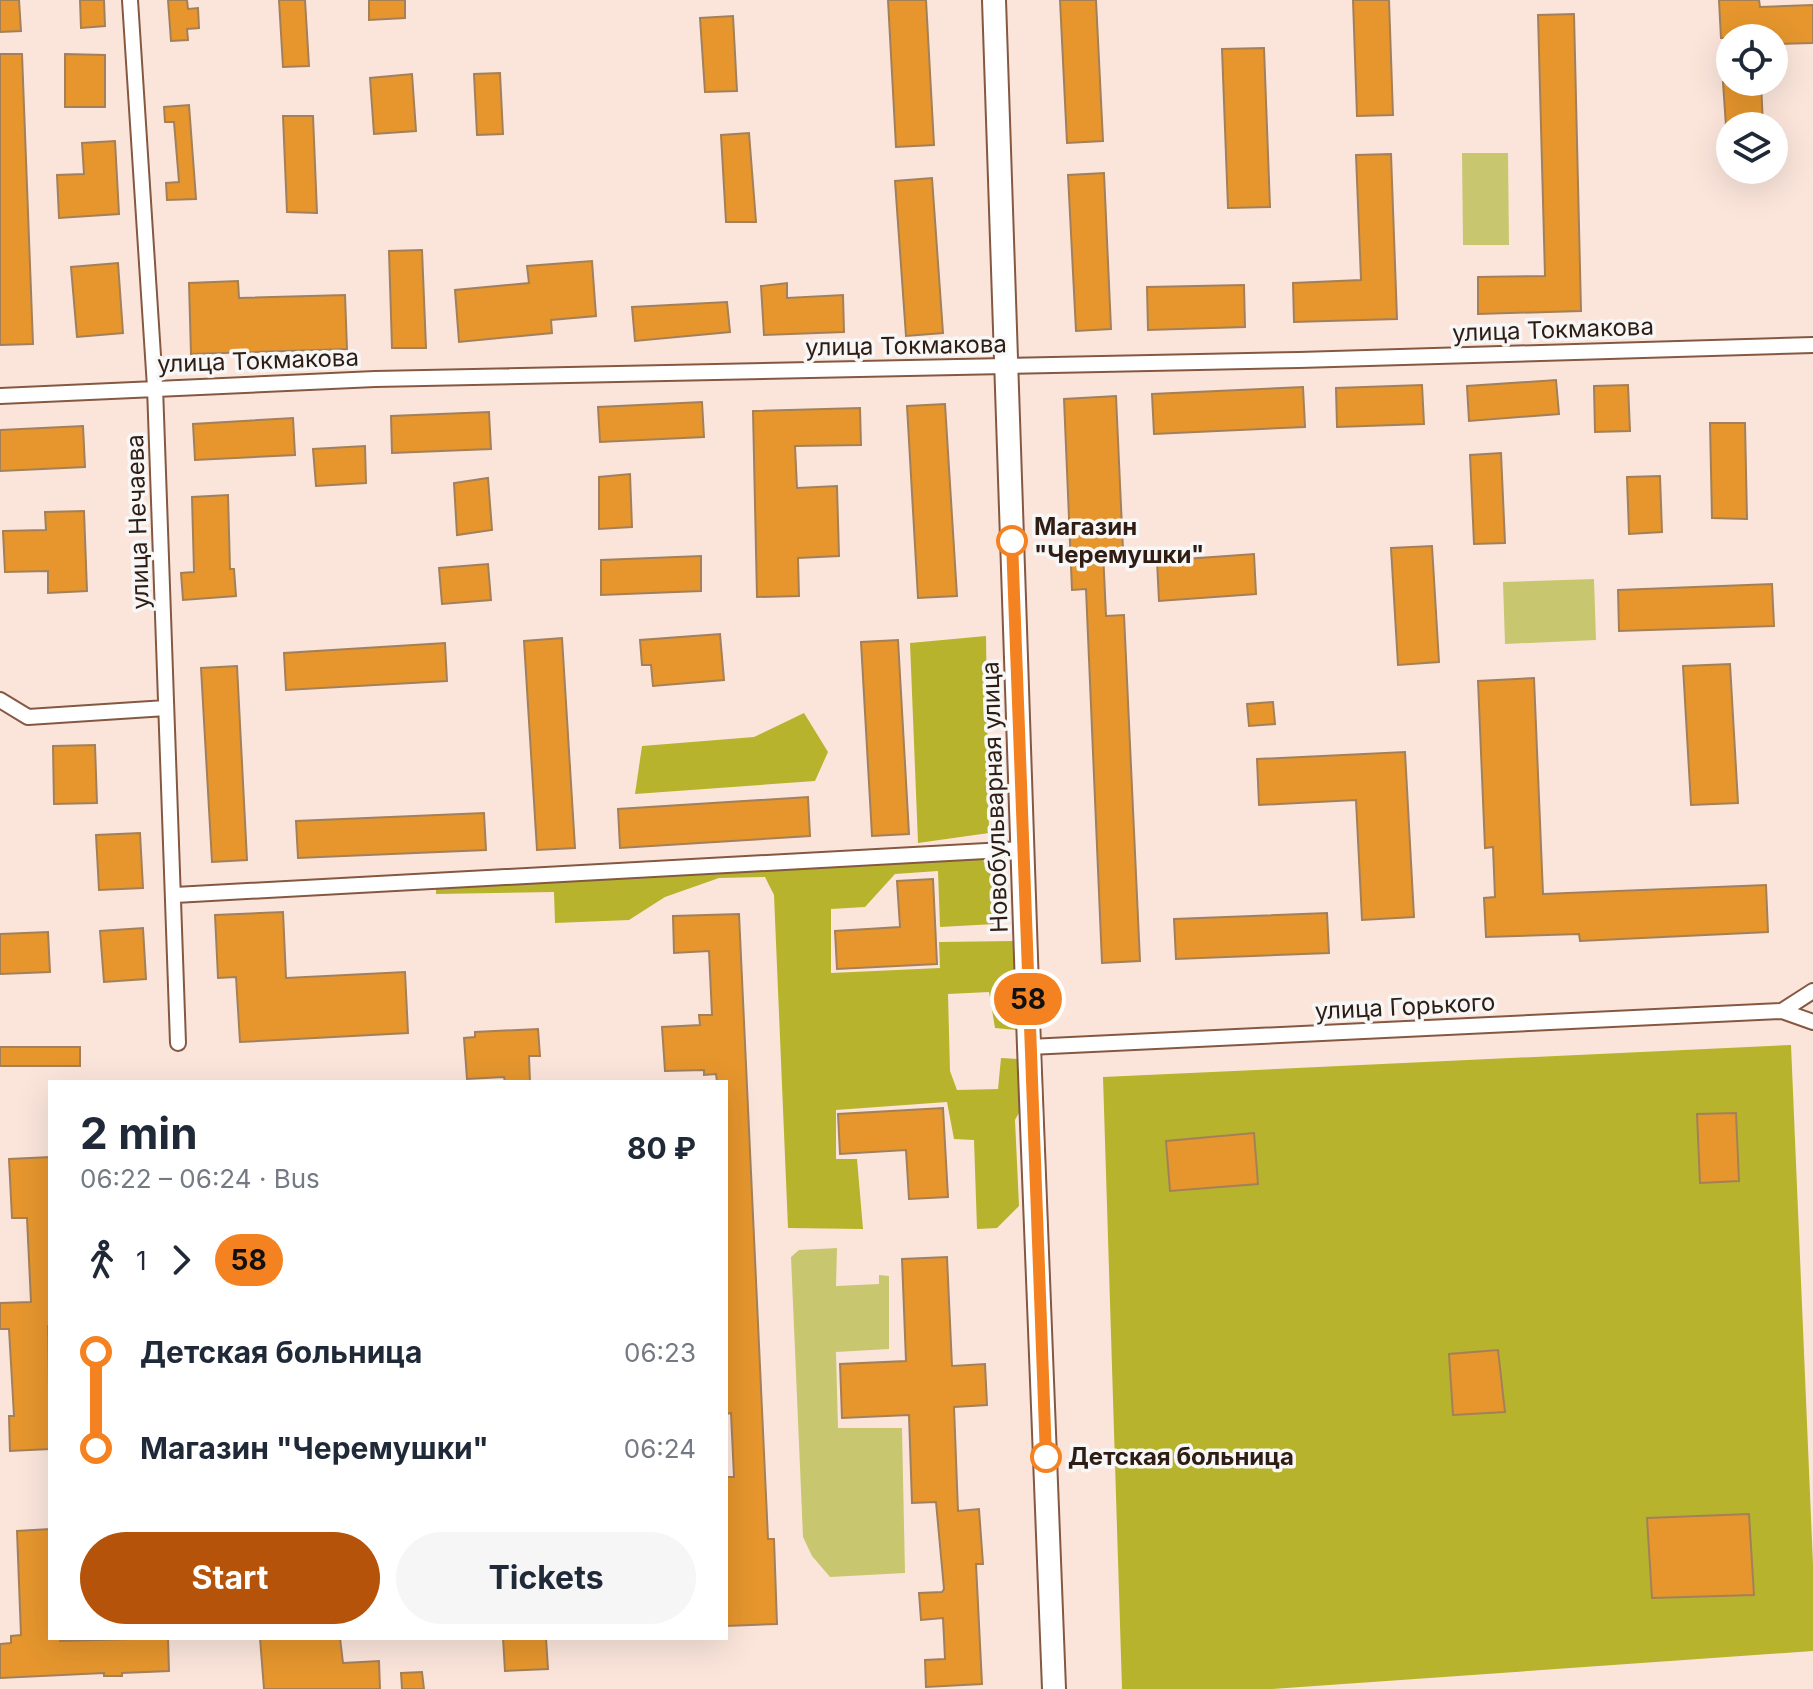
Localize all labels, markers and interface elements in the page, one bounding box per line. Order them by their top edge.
map controls [1716,24,1788,184]
button: locate [1716,24,1788,96]
button: layers [1716,112,1788,184]
street label: улица Токмакова [1452,311,1654,348]
street label: улица Токмакова [805,329,1007,362]
street label: улица Токмакова [157,342,359,379]
street label: улица Нечаева [120,434,155,610]
place label: Магазин "Черемушки" [1034,512,1204,569]
marker: Магазин "Черемушки" [997,526,1027,556]
street label: Новобульварная улица [975,661,1014,933]
line badge: 58 [992,973,1064,1025]
text: 58 [1010,982,1046,1016]
street label: улица Горького [1314,987,1496,1026]
text: 2 min [80,1106,198,1160]
text: 80 ₽ [627,1130,696,1166]
text: 06:22 – 06:24 · Bus [80,1163,320,1194]
icon: walk [80,1238,124,1282]
icon: forward [159,1238,203,1282]
text: 58 [231,1243,267,1277]
text: 1 [136,1245,147,1276]
text: Детская больница [140,1334,422,1370]
text: 06:23 [624,1337,696,1368]
text: Магазин "Черемушки" [140,1430,489,1466]
text: 06:24 [624,1433,696,1464]
marker: Детская больница [1031,1442,1061,1472]
place label: Детская больница [1068,1442,1294,1471]
button: Start [80,1532,380,1624]
button: Tickets [396,1532,696,1624]

